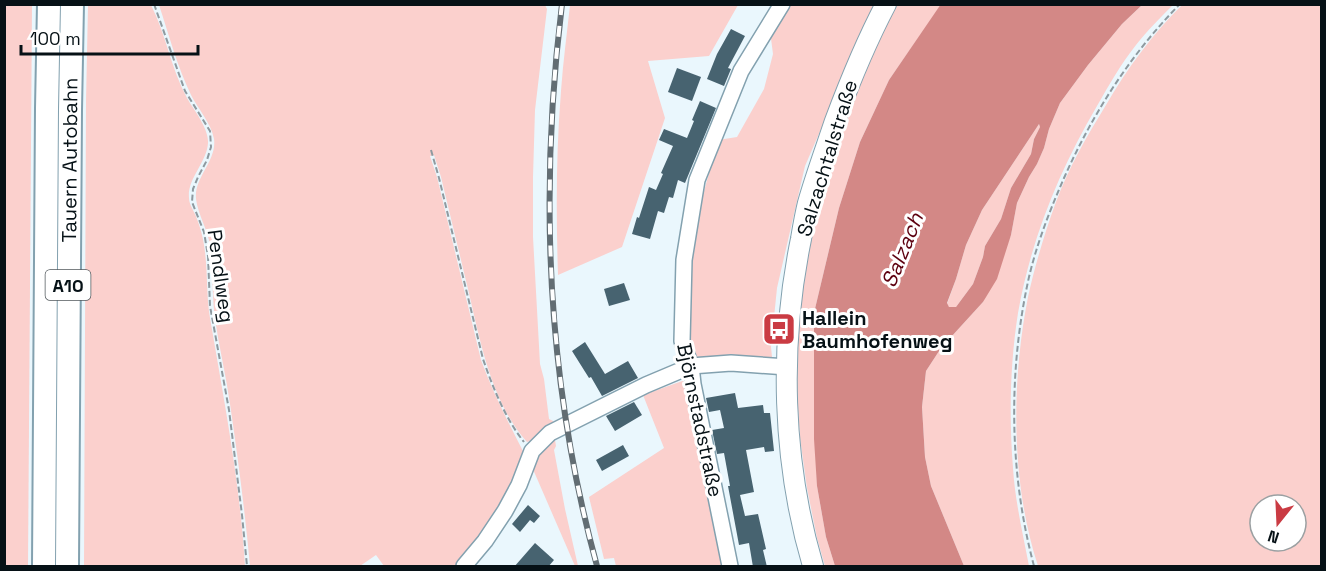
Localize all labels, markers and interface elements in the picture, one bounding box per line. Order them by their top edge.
scale bar [21,18,198,56]
text: 100 m [30,27,81,50]
street label: Tauern Autobahn [56,77,84,243]
street label: Salzachtalstraße [791,77,863,239]
water label: Salzach [875,208,930,291]
street label: Pendlweg [202,228,240,324]
road number: A10 [46,270,90,300]
place label: Hallein Baumhofenweg [802,305,952,354]
bus stop icon: Hallein Baumhofenweg [761,311,797,347]
street label: Björnstadstraße [671,341,729,499]
north arrow [1248,493,1308,553]
text: N [1265,525,1282,548]

